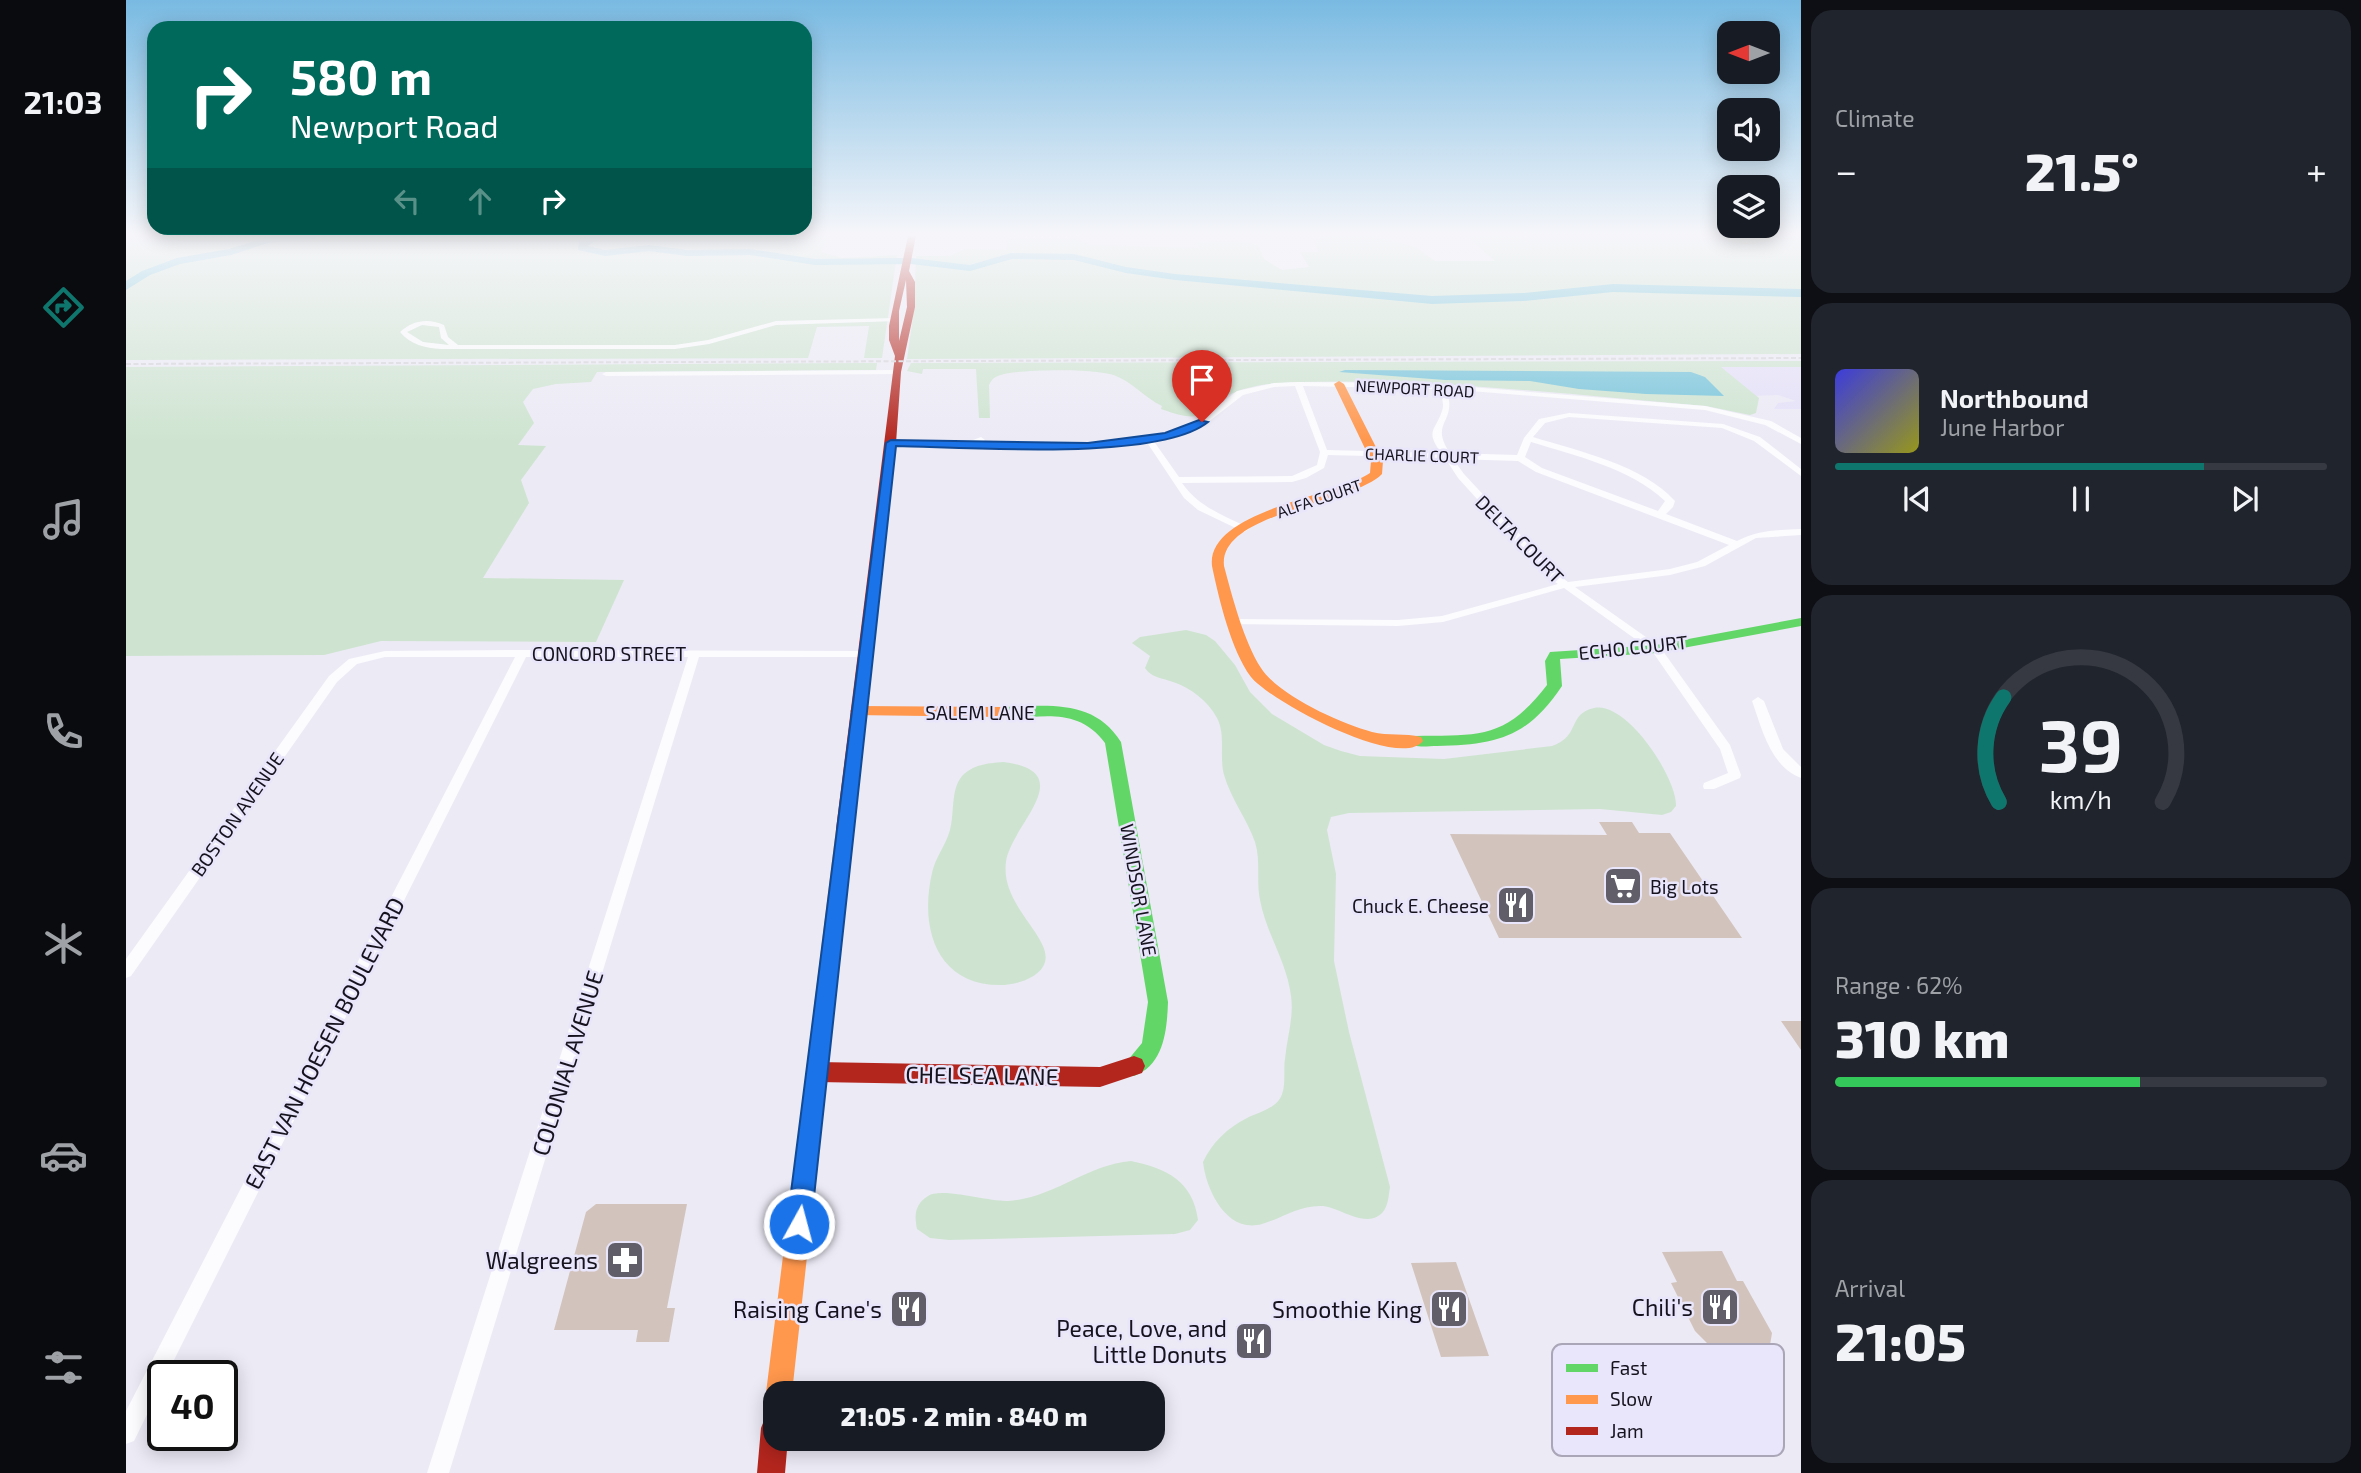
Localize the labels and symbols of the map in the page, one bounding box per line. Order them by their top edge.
north arrow [1717,21,1780,84]
pin [1172,350,1232,422]
street label: NEWPORT ROAD [1355,375,1475,401]
street label: CHARLIE COURT [1365,444,1479,466]
street label: ALFA COURT [1274,475,1364,521]
street label: DELTA COURT [1471,490,1569,588]
street label: ECHO COURT [1577,630,1689,664]
street label: CONCORD STREET [532,642,686,665]
street label: SALEM LANE [925,701,1035,724]
street label: BOSTON AVENUE [186,748,288,880]
street label: WINDSOR LANE [1116,822,1162,958]
supermarket icon: Big Lots [1602,865,1644,907]
place label: Big Lots [1650,875,1719,898]
restaurant icon: Chuck E. Cheese [1495,884,1537,926]
street label: EAST VAN HOESEN BOULEVARD [238,892,410,1194]
place label: Chuck E. Cheese [1352,894,1489,917]
street label: COLONIAL AVENUE [526,967,608,1159]
street label: CHELSEA LANE [905,1060,1059,1090]
position arrow [762,1187,836,1261]
pharmacy icon: Walgreens [604,1239,646,1281]
place label: Walgreens [486,1246,598,1274]
restaurant icon: Chili's [1699,1286,1741,1328]
restaurant icon: Raising Cane's [888,1288,930,1330]
restaurant icon: Smoothie King [1428,1288,1470,1330]
place label: Chili's [1632,1293,1693,1321]
place label: Raising Cane's [733,1295,882,1323]
place label: Smoothie King [1272,1295,1422,1323]
place label: Peace, Love, and Little Donuts [1056,1314,1227,1368]
restaurant icon: Peace, Love, and Little Donuts [1233,1320,1275,1362]
legend [1552,1344,1784,1456]
text: Fast [1610,1356,1647,1379]
speed limit sign: 40 [147,1360,238,1451]
text: Slow [1610,1387,1653,1410]
text: Jam [1610,1419,1644,1442]

